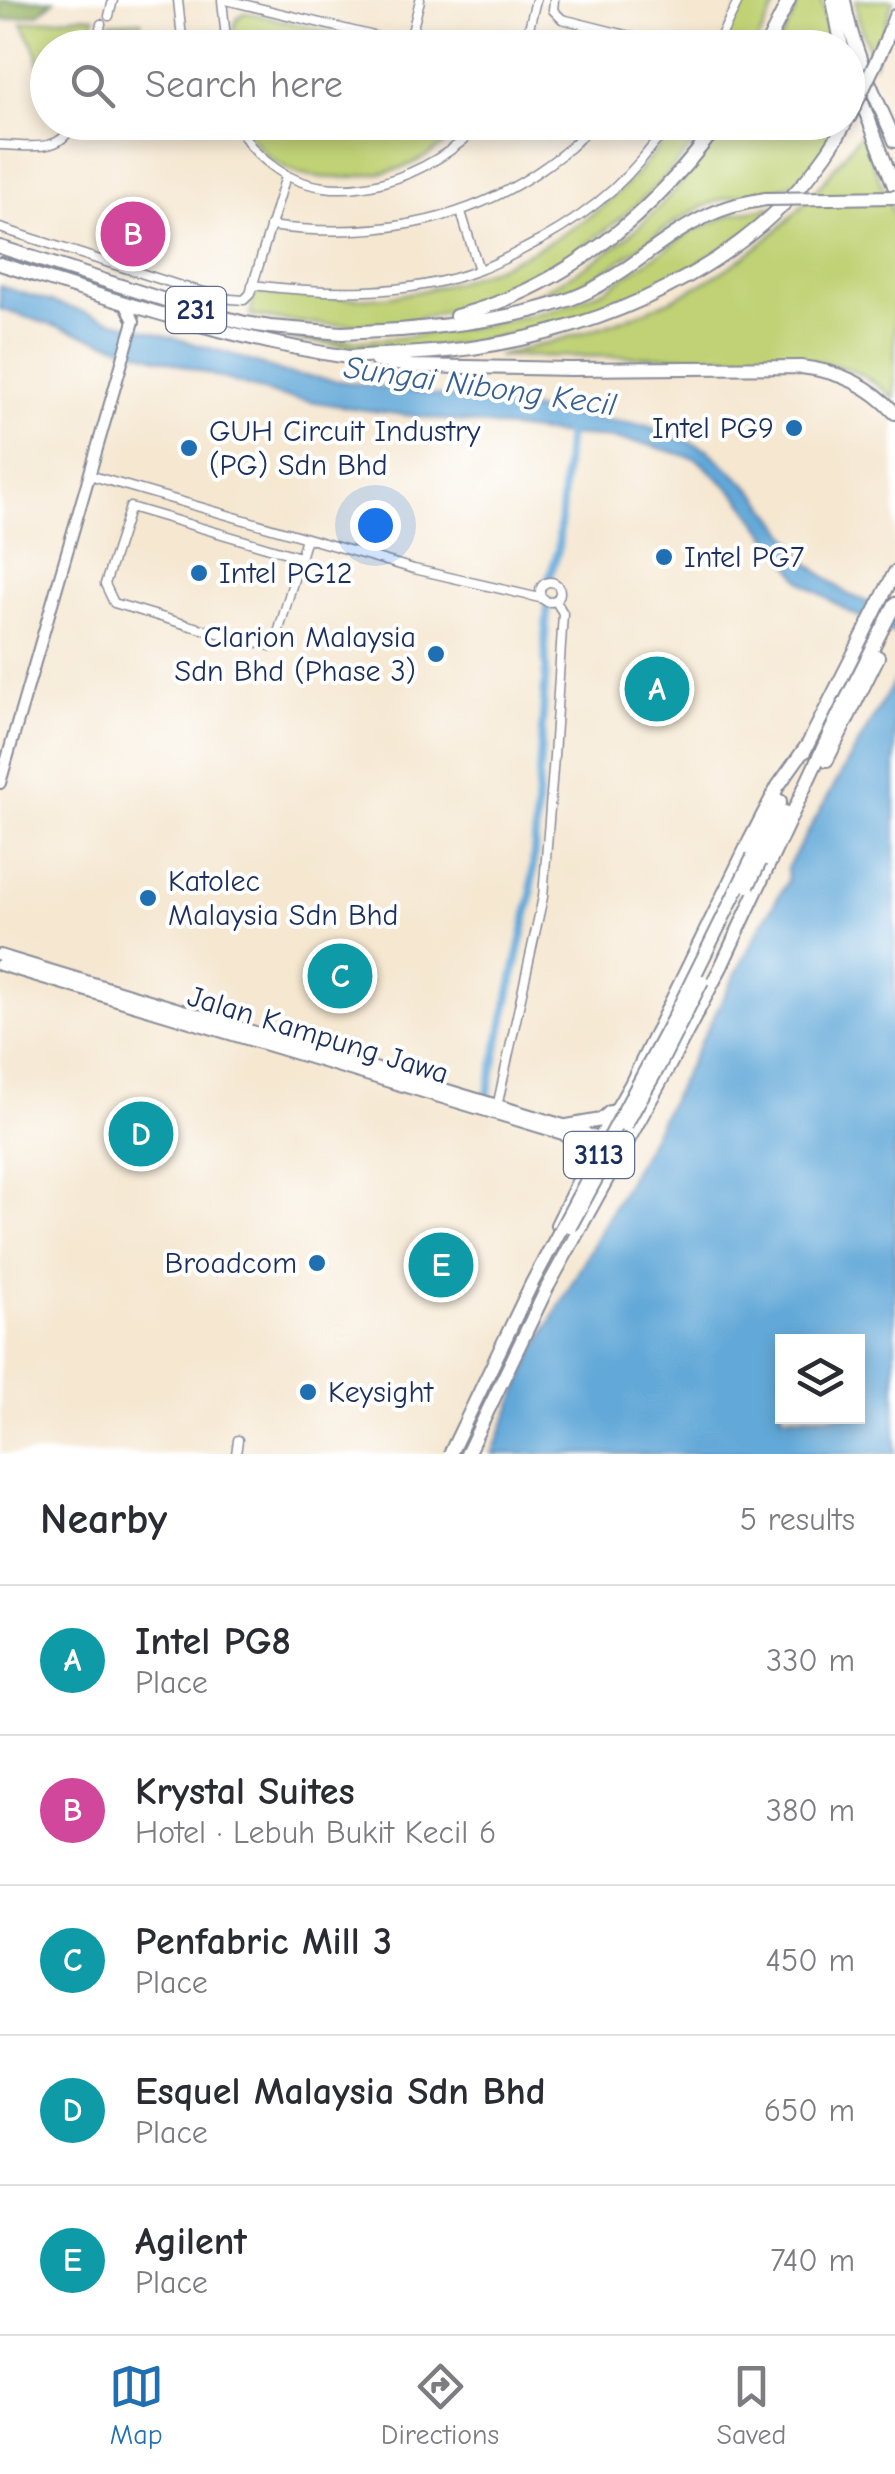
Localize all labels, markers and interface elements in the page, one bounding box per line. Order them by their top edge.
search box [30,30,865,140]
icon: search [65,58,120,113]
text: Search here [145,63,343,107]
pin: B [100,196,166,272]
road number: 231 [166,287,226,333]
water label: Sungai Nibong Kecil [342,349,619,424]
place label: Intel PG9 [652,411,774,446]
place label: GUH Circuit Industry (PG) Sdn Bhd [209,414,481,483]
marker: Intel PG9 [783,417,805,439]
marker: GUH Circuit Industry (PG) Sdn Bhd [178,437,200,459]
your location [350,500,401,551]
place label: Intel PG7 [684,540,804,575]
marker: Intel PG7 [653,546,675,568]
place label: Intel PG12 [219,556,353,591]
marker: Intel PG12 [188,562,210,584]
place label: Clarion Malaysia Sdn Bhd (Phase 3) [175,620,416,689]
marker: Clarion Malaysia Sdn Bhd (Phase 3) [425,643,447,665]
pin: A [624,652,690,726]
place label: Katolec Malaysia Sdn Bhd [168,864,399,933]
marker: Katolec Malaysia Sdn Bhd [137,887,159,909]
pin: C [308,938,372,1014]
street label: Jalan Kampung Jawa [183,979,453,1091]
pin: D [108,1096,174,1172]
road number: 3113 [564,1132,634,1178]
pin: E [408,1228,474,1302]
place label: Broadcom [165,1246,297,1281]
marker: Broadcom [306,1252,328,1274]
map controls [775,1334,865,1424]
button: layers [775,1334,865,1424]
place label: Keysight [328,1375,435,1410]
marker: Keysight [297,1381,319,1403]
text: Nearby [40,1495,167,1544]
text: 5 results [740,1501,855,1538]
text: Intel PG8 [135,1620,291,1664]
text: A [64,1642,81,1679]
text: 330 m [766,1642,855,1679]
text: Place [135,1664,208,1701]
text: Krystal Suites [135,1770,355,1814]
text: B [63,1792,82,1829]
text: 380 m [766,1792,855,1829]
text: Hotel · Lebuh Bukit Kecil 6 [135,1814,496,1851]
text: Penfabric Mill 3 [135,1920,392,1964]
text: C [63,1942,82,1979]
text: 450 m [766,1942,855,1979]
text: Place [135,1964,208,2001]
text: Esquel Malaysia Sdn Bhd [135,2070,546,2114]
text: D [63,2092,82,2129]
text: 650 m [764,2092,855,2129]
text: Place [135,2114,208,2151]
text: Agilent [135,2220,247,2264]
text: E [63,2242,82,2279]
text: 740 m [770,2242,855,2279]
text: Place [135,2264,208,2301]
tab: Map [109,2359,164,2451]
tab: Directions [381,2359,499,2451]
tab: Saved [716,2359,786,2451]

